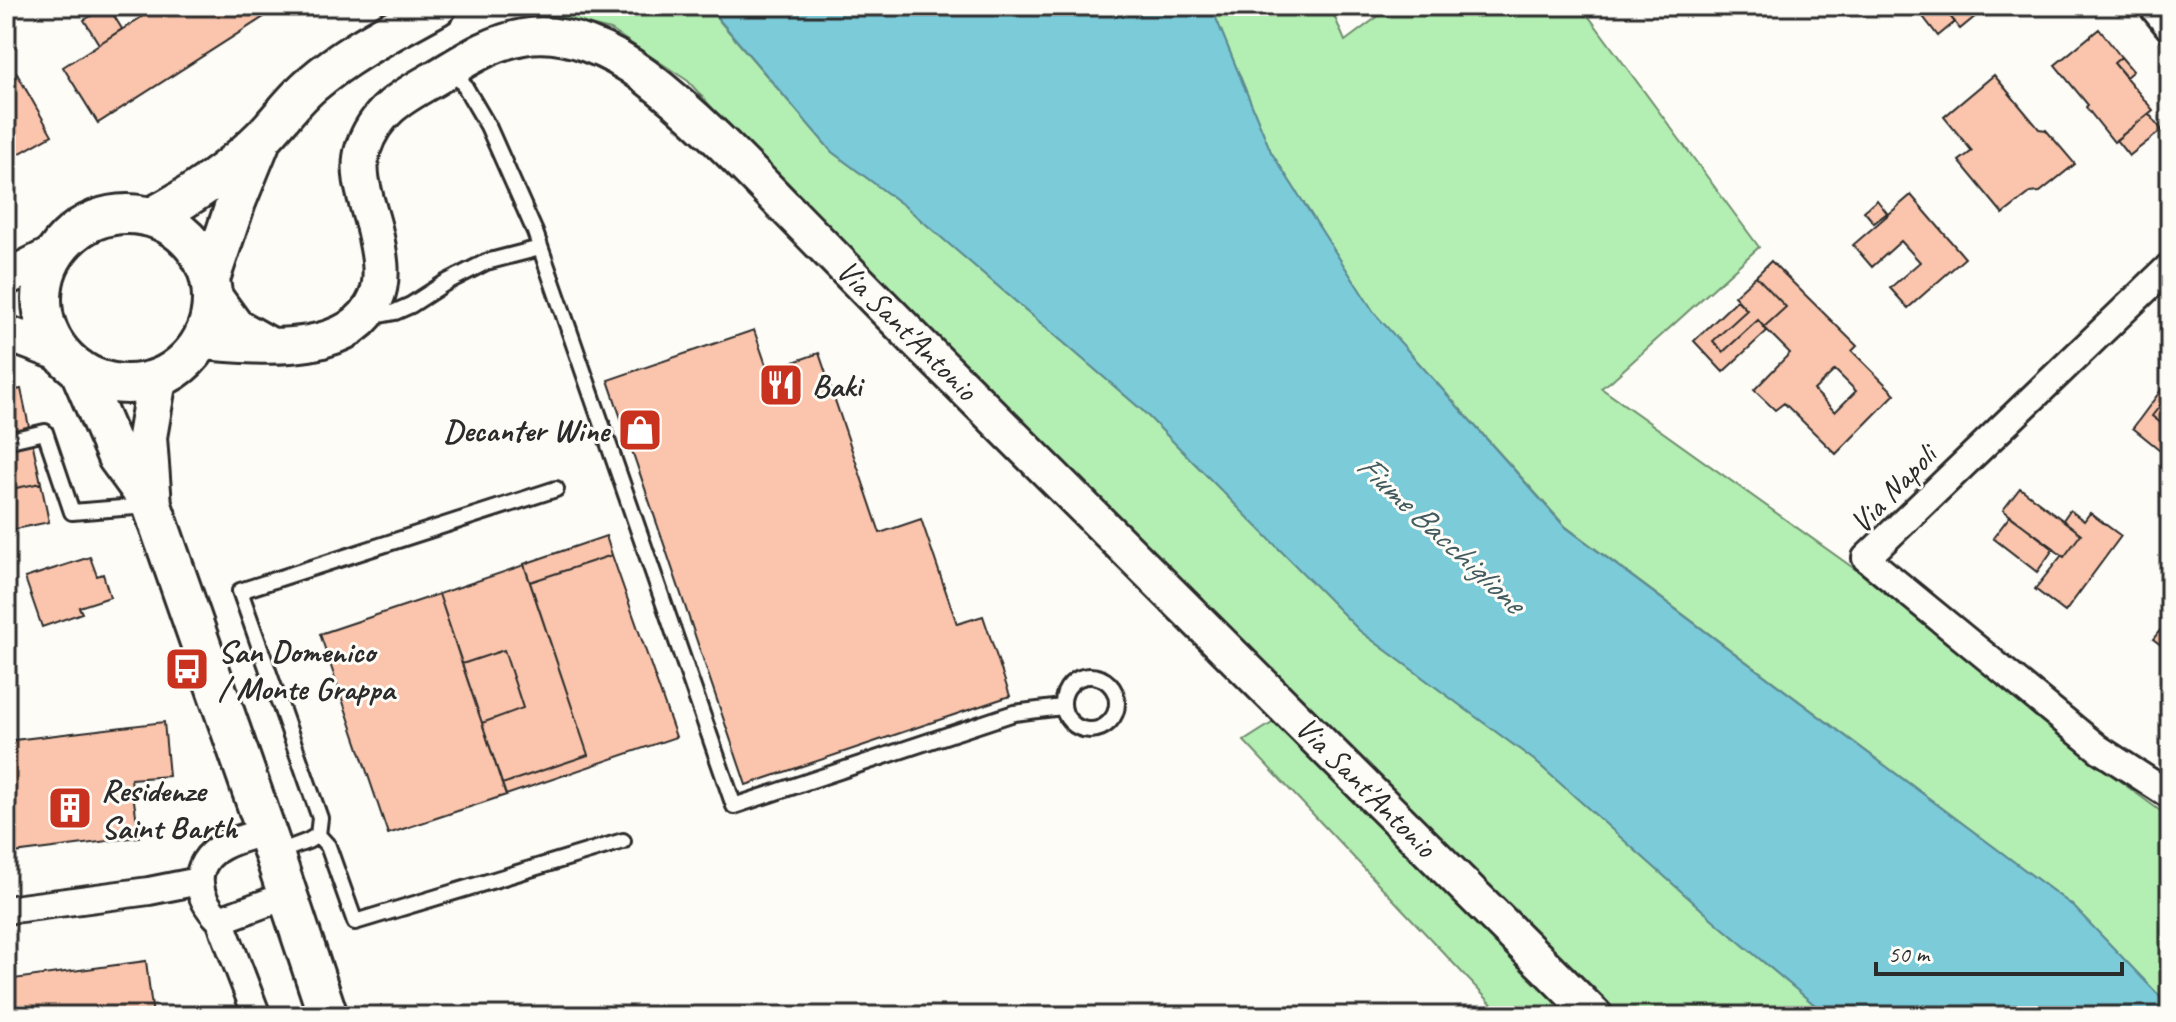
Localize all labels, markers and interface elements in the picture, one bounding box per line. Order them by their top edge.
street label: Via Sant'Antonio [828,251,988,411]
restaurant icon: Baki [757,361,805,409]
place label: Baki [812,365,865,406]
shop icon: Decanter Wine [616,406,664,454]
place label: Decanter Wine [444,410,611,451]
street label: Via Napoli [1841,433,1948,542]
water label: Fiume Bacchiglione [1348,444,1538,625]
place label: San Domenico / Monte Grappa [218,631,397,709]
bus stop icon: San Domenico / Monte Grappa [163,645,211,693]
street label: Via Sant'Antonio [1287,708,1447,868]
place label: Residenze Saint Barth [101,770,238,848]
building icon: Residenze Saint Barth [46,784,94,832]
scale bar [1876,926,2122,976]
text: 50 m [1888,939,1931,969]

